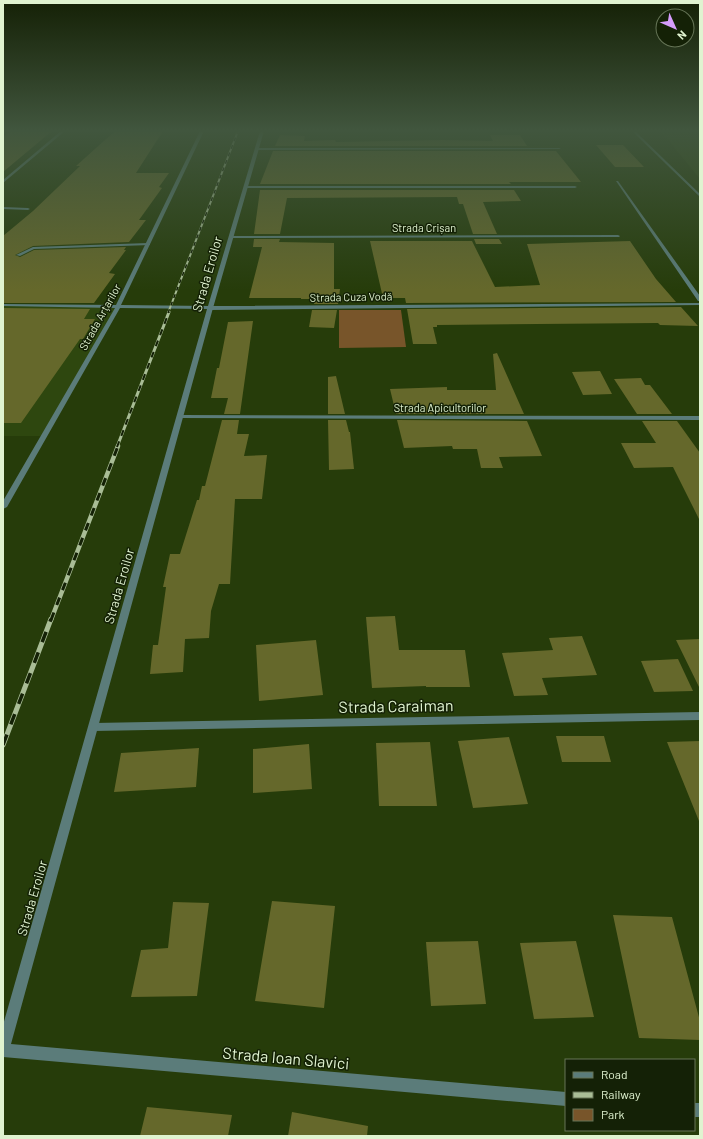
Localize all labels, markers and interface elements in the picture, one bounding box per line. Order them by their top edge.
north arrow [655,8,695,48]
text: N [675,28,690,43]
street label: Strada Crișan [392,221,456,234]
street label: Strada Eroilor [189,234,225,314]
street label: Strada Arțarilor [76,281,123,352]
street label: Strada Cuza Vodă [310,289,392,304]
street label: Strada Apicultorilor [394,401,486,414]
street label: Strada Eroilor [101,546,137,626]
street label: Strada Caraiman [338,695,454,716]
street label: Strada Eroilor [14,858,50,938]
street label: Strada Ioan Slavici [222,1042,350,1073]
legend [565,1059,695,1131]
text: Road [601,1067,628,1081]
text: Railway [601,1087,641,1101]
text: Park [601,1107,625,1121]

